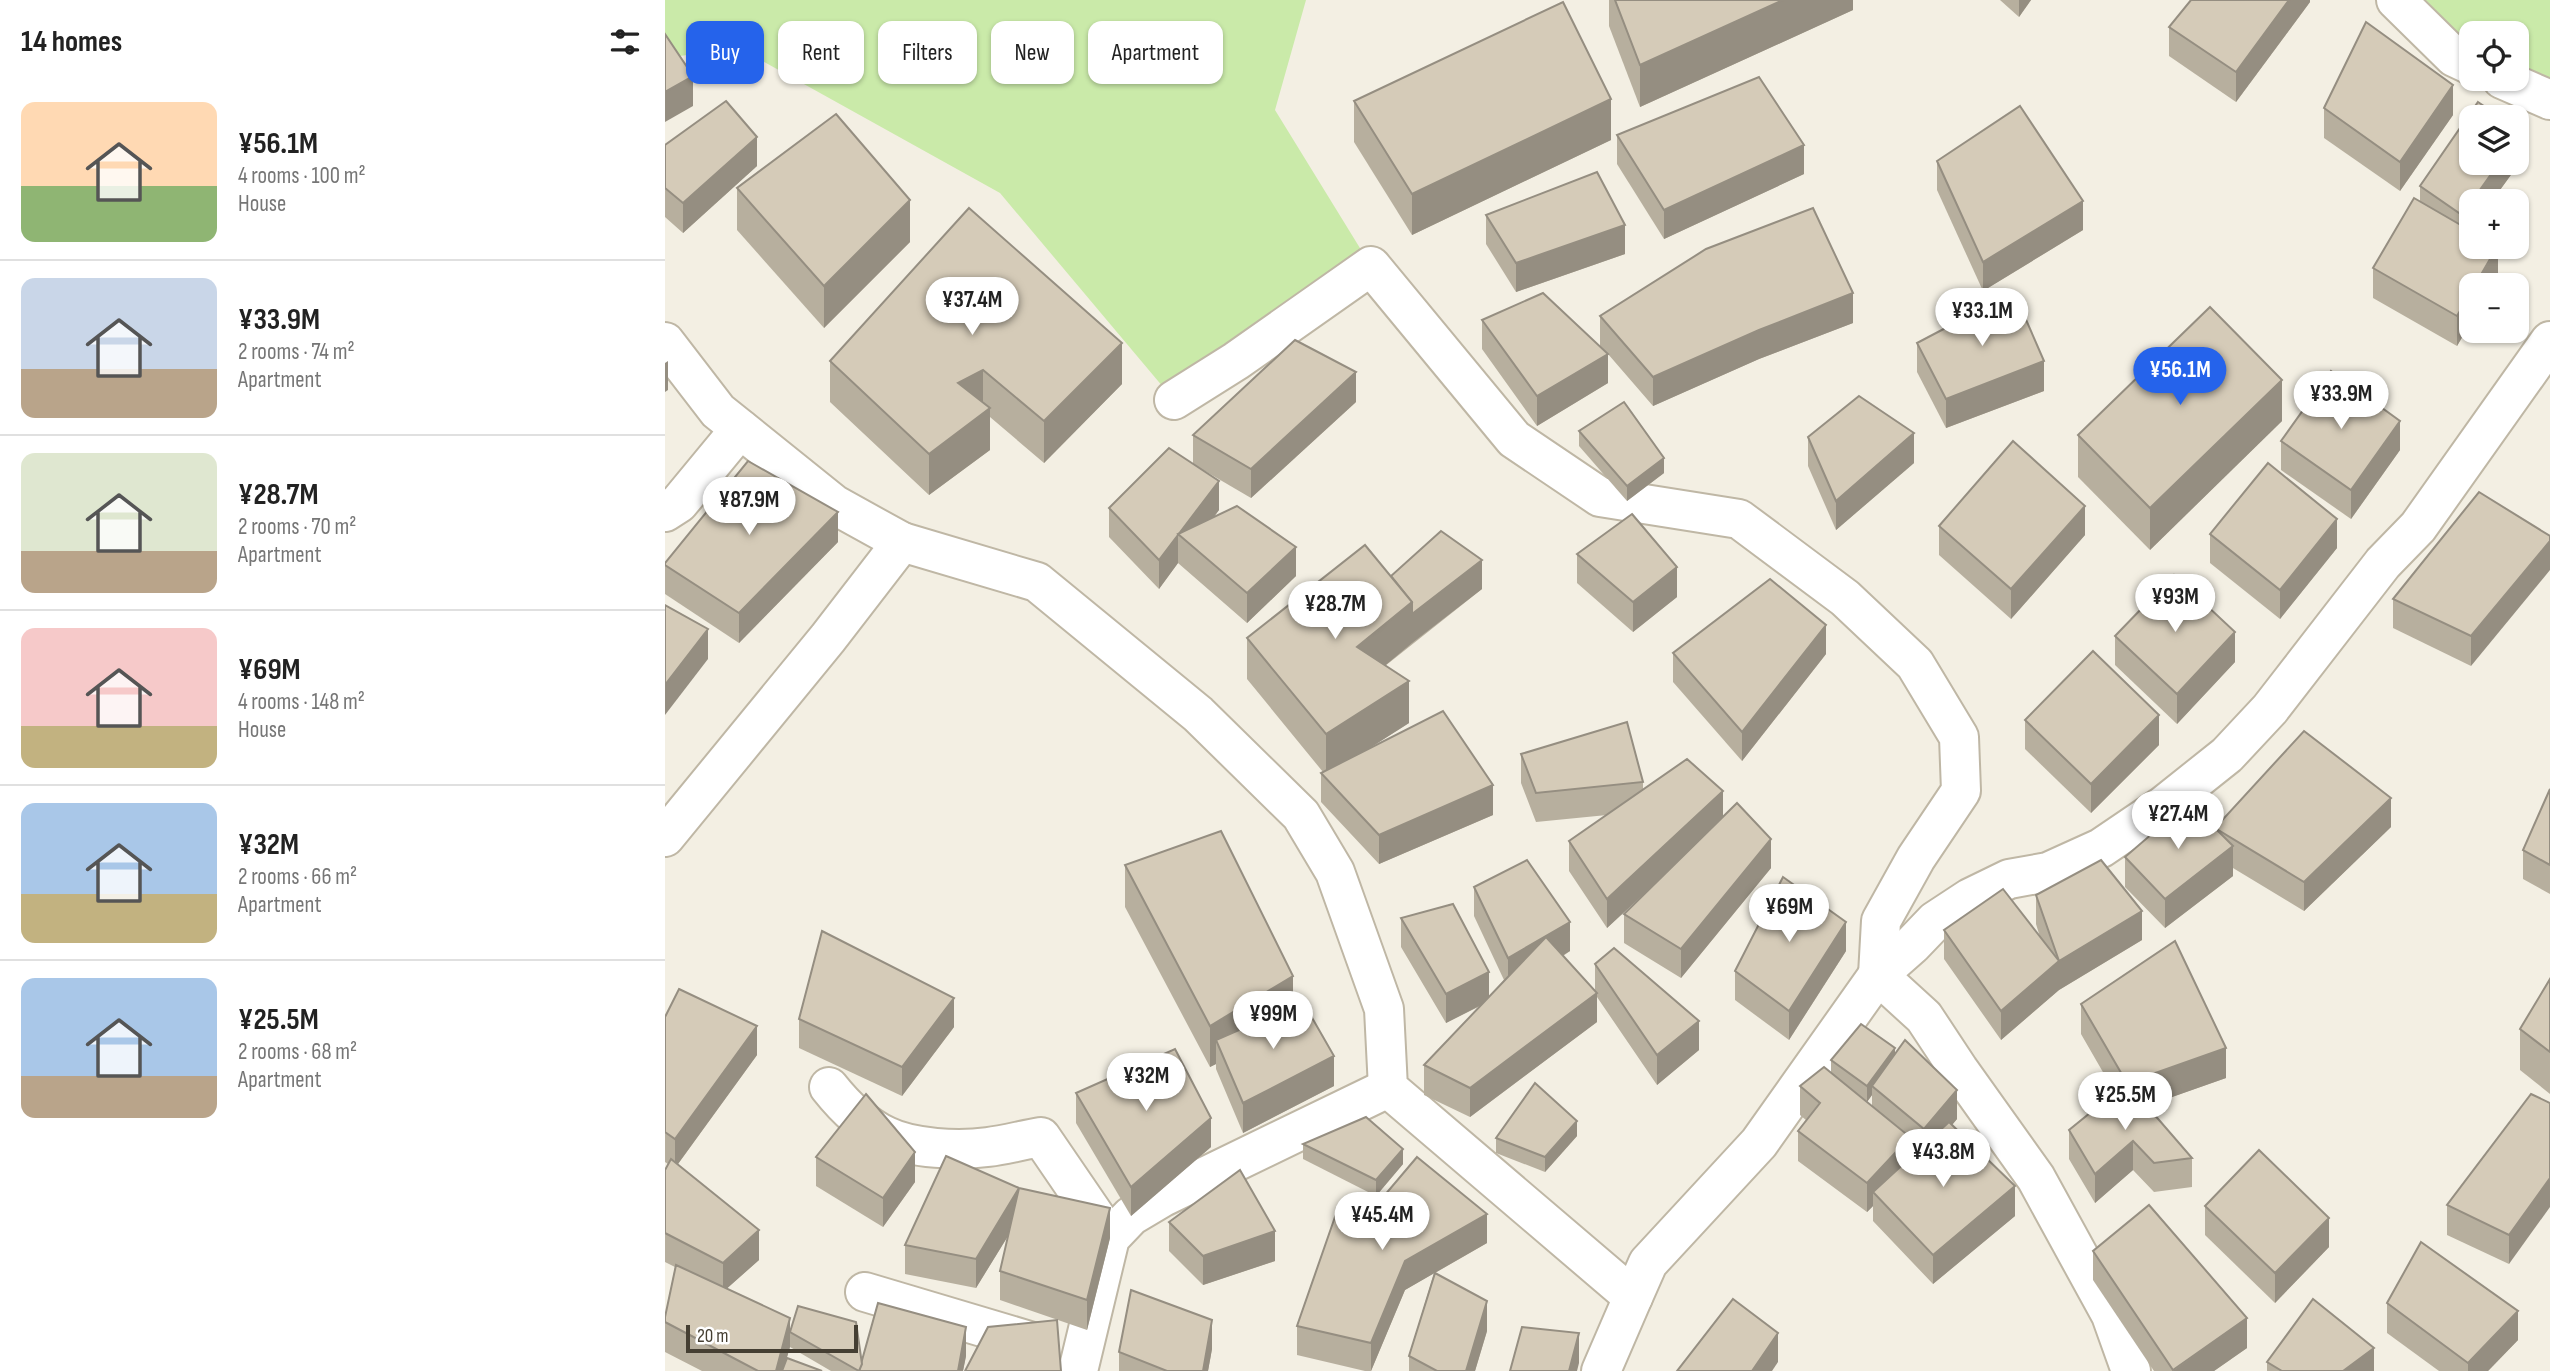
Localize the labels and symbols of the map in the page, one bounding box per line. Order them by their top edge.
pin: ¥37.4M [915,278,1029,337]
pin: ¥33.1M [1925,288,2039,348]
pin: ¥56.1M [2123,348,2237,407]
pin: ¥33.9M [2284,372,2398,431]
pin: ¥87.9M [692,477,806,537]
pin: ¥93M [2134,574,2216,634]
pin: ¥28.7M [1278,582,1392,641]
pin: ¥27.4M [2121,792,2235,851]
pin: ¥69M [1748,884,1830,944]
pin: ¥99M [1232,992,1314,1051]
pin: ¥32M [1105,1054,1187,1113]
pin: ¥25.5M [2068,1072,2182,1132]
pin: ¥43.8M [1886,1130,2000,1189]
pin: ¥45.4M [1325,1192,1439,1252]
scale bar [686,1322,857,1354]

